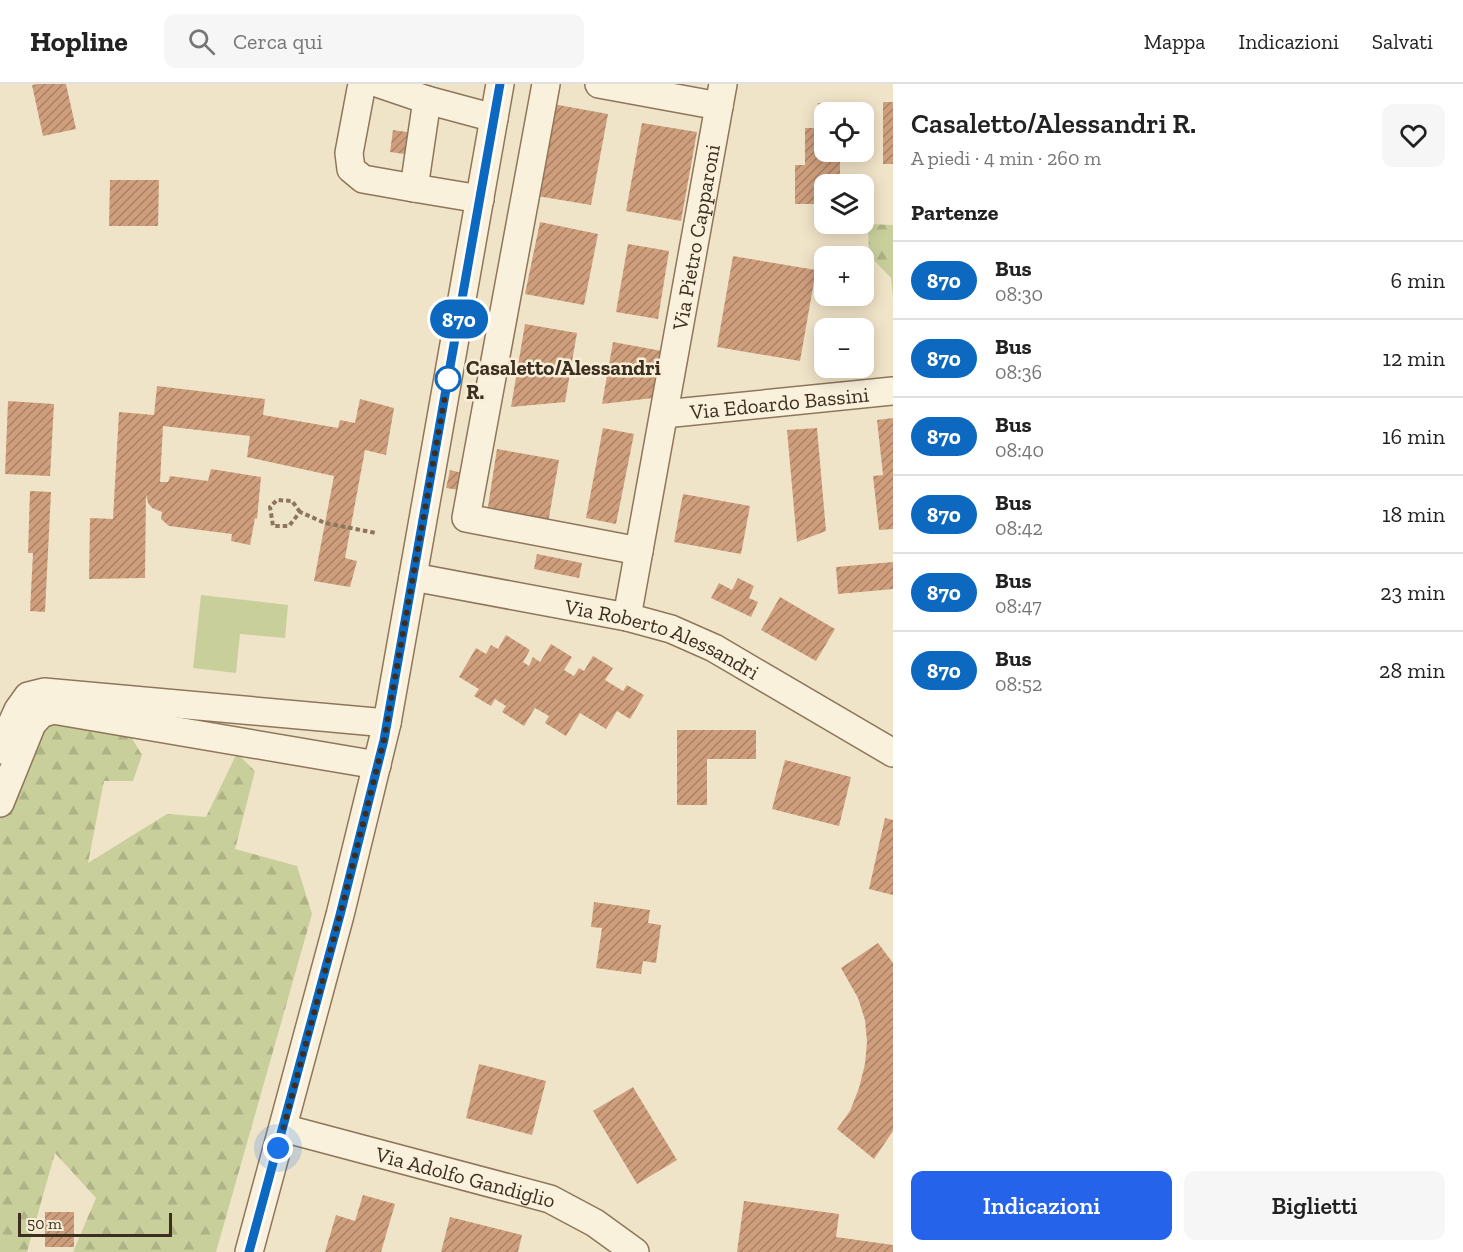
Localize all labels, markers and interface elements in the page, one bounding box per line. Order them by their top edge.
search box [164,14,584,68]
text: Hopline [30,25,128,58]
icon: search [185,25,218,58]
text: Cerca qui [233,28,323,55]
text: Mappa [1144,29,1205,54]
text: Indicazioni [1238,29,1339,54]
text: Salvati [1372,29,1433,54]
map controls [814,102,874,378]
button: locate [814,102,874,162]
button: heart [1382,104,1445,167]
text: Casaletto/Alessandri R. [911,107,1196,140]
street label: Via Pietro Capparoni [666,142,724,333]
text: A piedi · 4 min · 260 m [911,146,1101,170]
button: layers [814,174,874,234]
text: Partenze [911,199,998,226]
button: + [814,246,874,306]
text: Bus [995,255,1032,282]
text: 6 min [1391,267,1445,294]
text: 870 [927,268,961,293]
text: 08:30 [995,282,1043,306]
line badge: 870 [424,300,494,338]
text: 870 [442,307,476,332]
button: − [814,318,874,378]
text: Bus [995,333,1032,360]
text: 12 min [1382,345,1445,372]
text: 870 [927,346,961,371]
place label: Casaletto/Alessandri R. [466,355,661,404]
text: 08:36 [995,360,1042,384]
marker: Casaletto/Alessandri R. [435,366,461,392]
street label: Via Edoardo Bassini [688,381,870,424]
text: Bus [995,411,1032,438]
text: 16 min [1382,423,1445,450]
text: 870 [927,424,961,449]
text: 08:40 [995,438,1044,462]
text: Bus [995,489,1032,516]
text: 18 min [1382,501,1445,528]
text: 870 [927,502,961,527]
text: 08:42 [995,516,1043,540]
text: Bus [995,567,1032,594]
text: 23 min [1380,579,1445,606]
text: 870 [927,580,961,605]
street label: Via Roberto Alessandri [562,593,764,685]
text: 08:47 [995,594,1042,618]
text: Bus [995,645,1032,672]
text: 28 min [1379,657,1445,684]
text: 870 [927,658,961,683]
text: 08:52 [995,672,1042,696]
your location [263,1133,293,1163]
street label: Via Adolfo Gandiglio [372,1141,558,1212]
button: Indicazioni [911,1171,1172,1240]
button: Biglietti [1184,1171,1445,1240]
scale bar [18,1210,172,1238]
text: 50 m [27,1214,62,1233]

